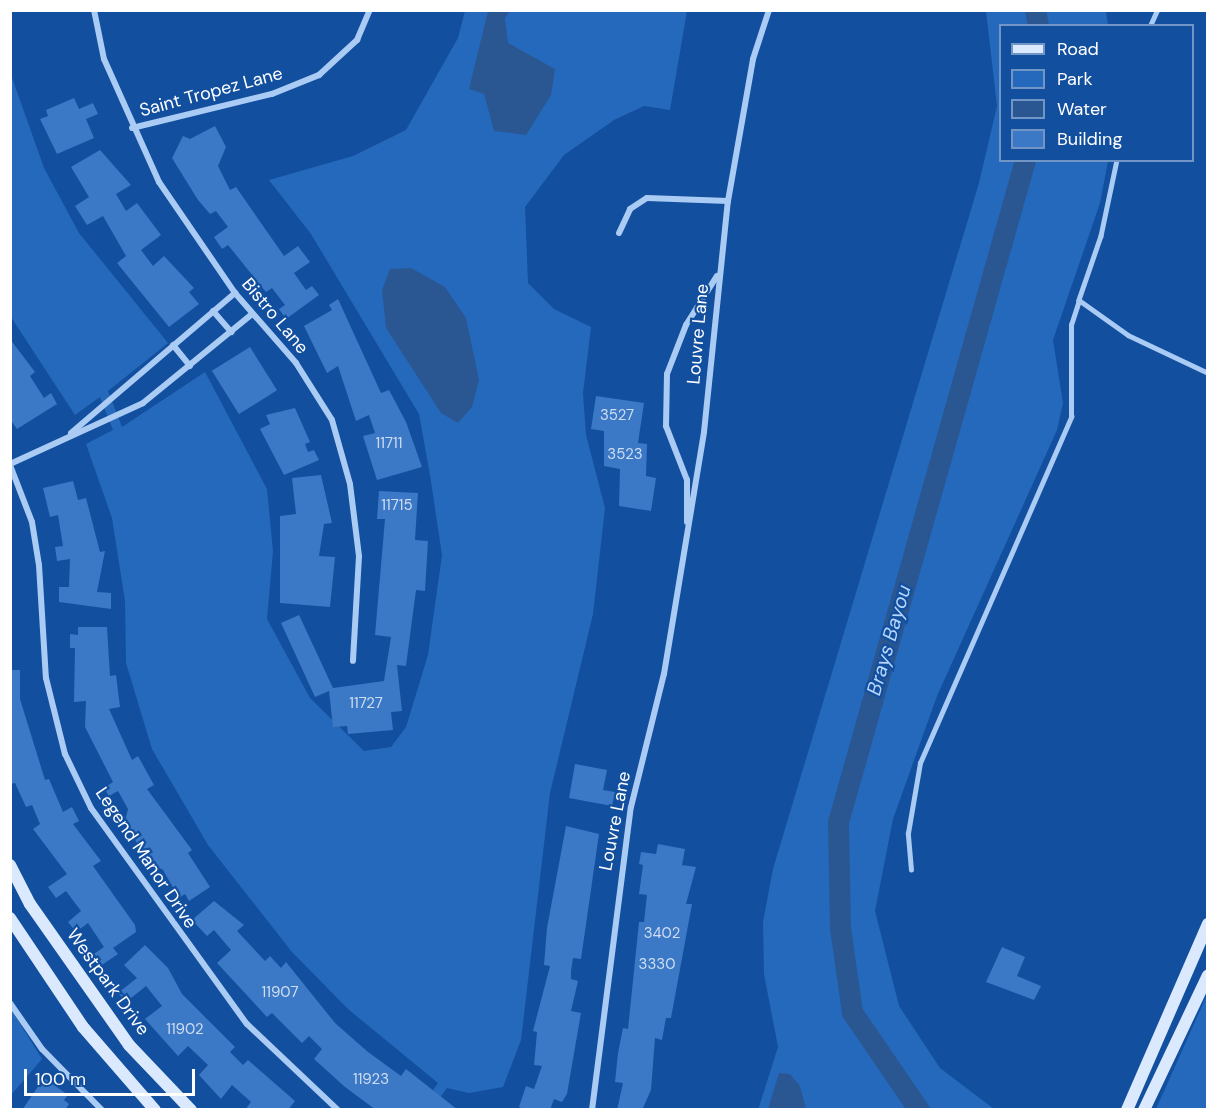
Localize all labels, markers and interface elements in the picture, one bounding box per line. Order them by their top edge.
legend [999,24,1194,162]
text: Road [1057,37,1099,61]
street label: Saint Tropez Lane [137,63,285,121]
text: Park [1057,67,1093,91]
text: Water [1057,97,1107,121]
text: Building [1057,127,1122,151]
street label: Bistro Lane [237,274,313,358]
street label: Louvre Lane [683,283,713,385]
house number: 3527 [600,407,634,425]
house number: 11711 [376,435,402,453]
house number: 3523 [607,446,643,464]
house number: 11715 [381,497,413,515]
water label: Brays Bayou [862,582,916,698]
house number: 11727 [349,695,383,713]
street label: Louvre Lane [595,769,635,873]
street label: Legend Manor Drive [91,783,201,933]
street label: Westpark Drive [62,924,154,1040]
house number: 3402 [644,925,680,943]
house number: 3330 [639,956,675,974]
house number: 11907 [262,984,298,1002]
house number: 11902 [166,1021,204,1039]
scale bar [27,1057,198,1095]
text: 100 m [35,1067,86,1091]
house number: 11923 [353,1071,389,1089]

